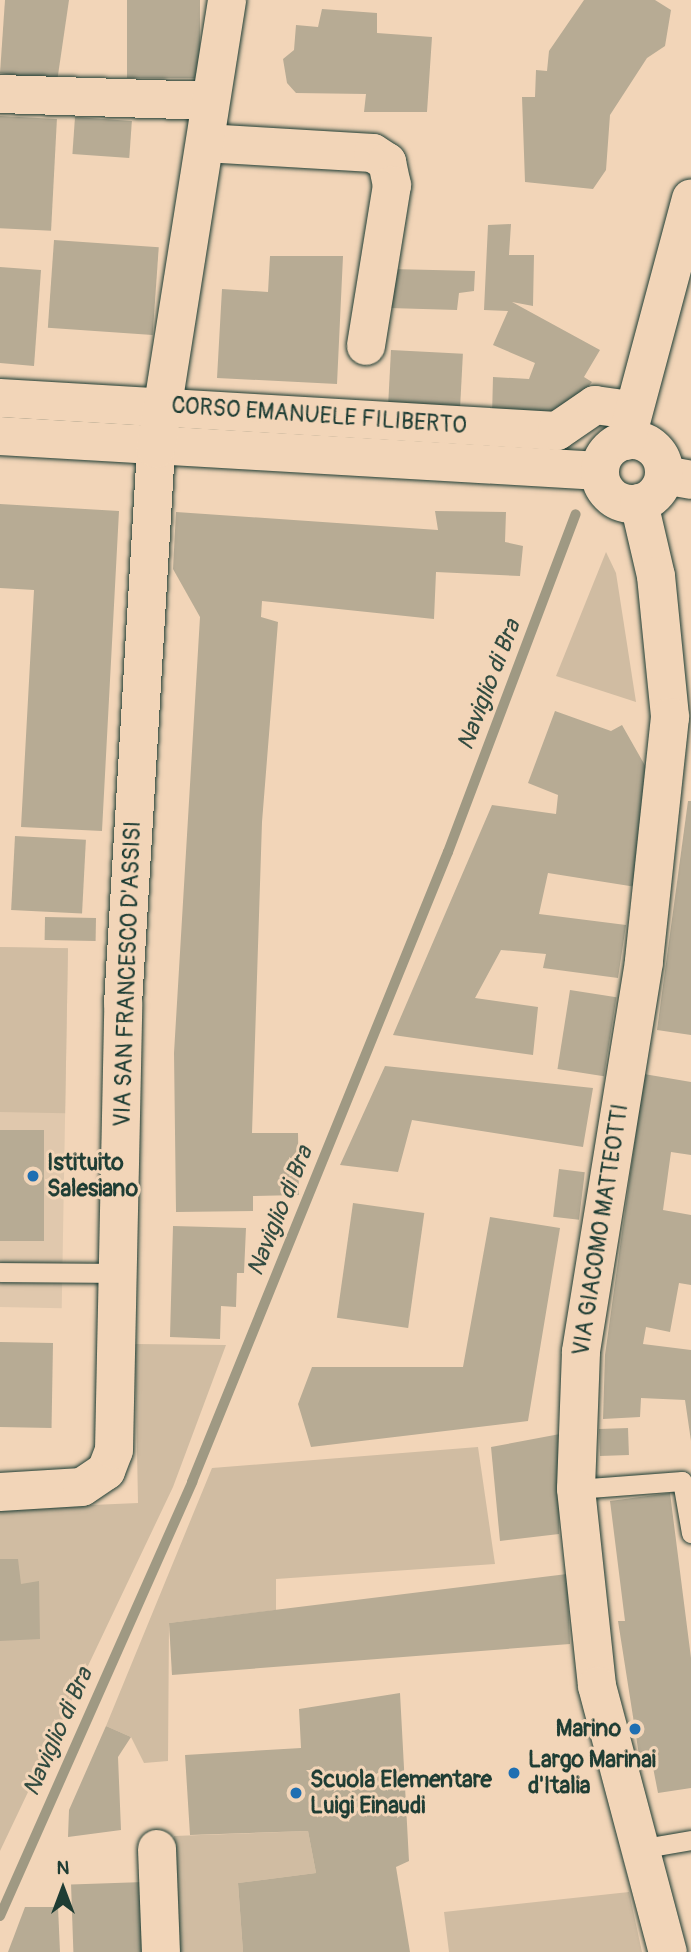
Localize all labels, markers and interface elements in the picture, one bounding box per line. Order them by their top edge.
street label: CORSO EMANUELE FILIBERTO [171,392,467,440]
water label: Naviglio di Bra [451,616,527,754]
street label: VIA SAN FRANCESCO D'ASSISI [109,821,147,1127]
street label: VIA GIACOMO MATTEOTTI [567,1102,635,1358]
water label: Naviglio di Bra [241,1142,319,1280]
place label: Istituito Salesiano [47,1149,138,1203]
marker: Istituito Salesiano [25,1168,41,1184]
water label: Naviglio di Bra [17,1663,99,1801]
place label: Marino [556,1715,621,1743]
marker: Marino [627,1721,643,1737]
place label: Largo Marinai d'Italia [528,1746,656,1800]
marker: Largo Marinai d'Italia [506,1765,522,1781]
place label: Scuola Elementare Luigi Einaudi [310,1766,492,1820]
marker: Scuola Elementare Luigi Einaudi [288,1785,304,1801]
north arrow [28,1854,98,1924]
text: N [57,1856,69,1880]

